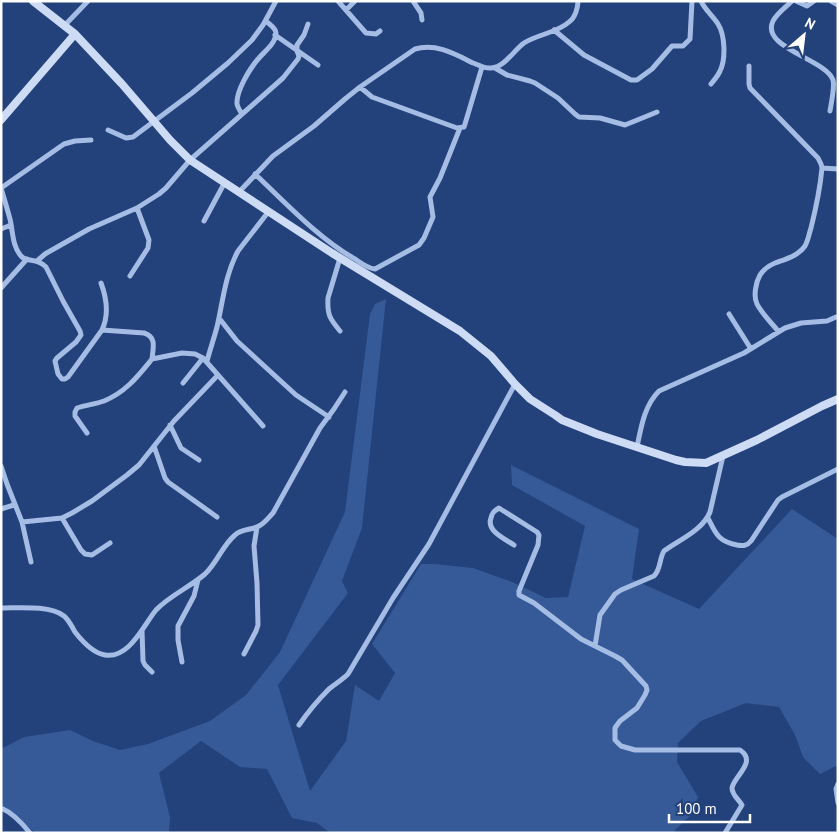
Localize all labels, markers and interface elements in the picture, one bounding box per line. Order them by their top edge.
north arrow [779,10,829,60]
text: N [802,13,818,34]
scale bar [669,792,750,824]
text: 100 m [676,799,717,818]

